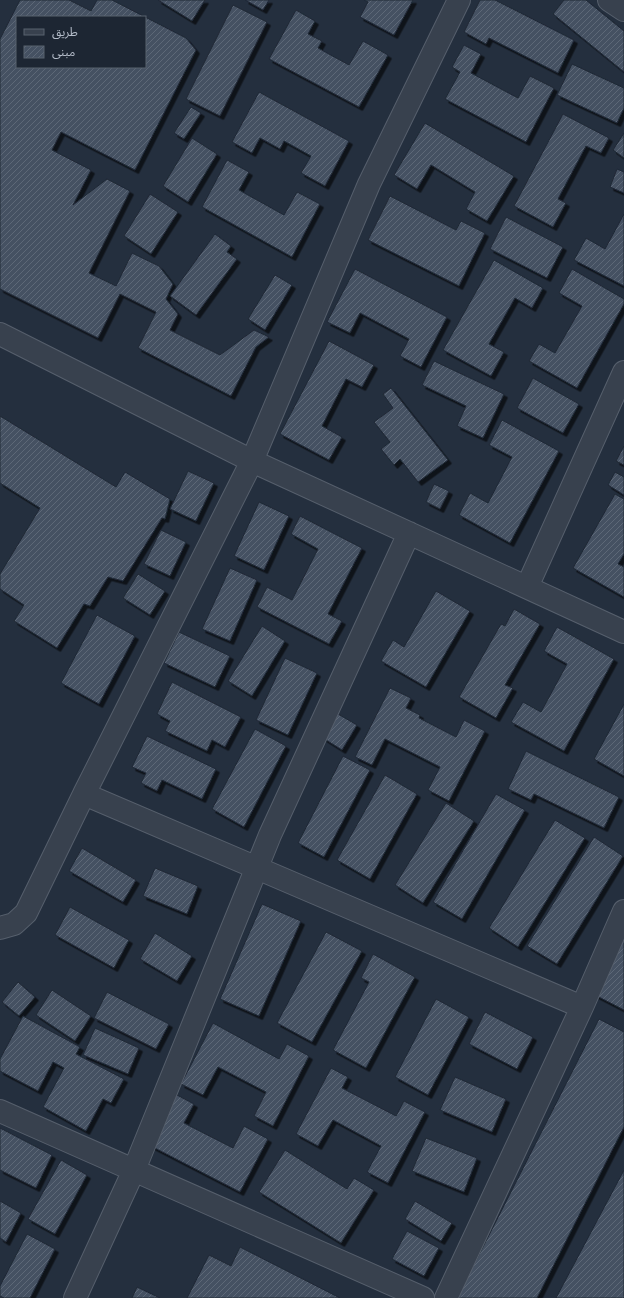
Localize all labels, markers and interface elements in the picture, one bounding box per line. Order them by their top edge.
legend [16,16,146,68]
text: طريق [52,24,78,41]
text: مبنى [52,44,75,61]

